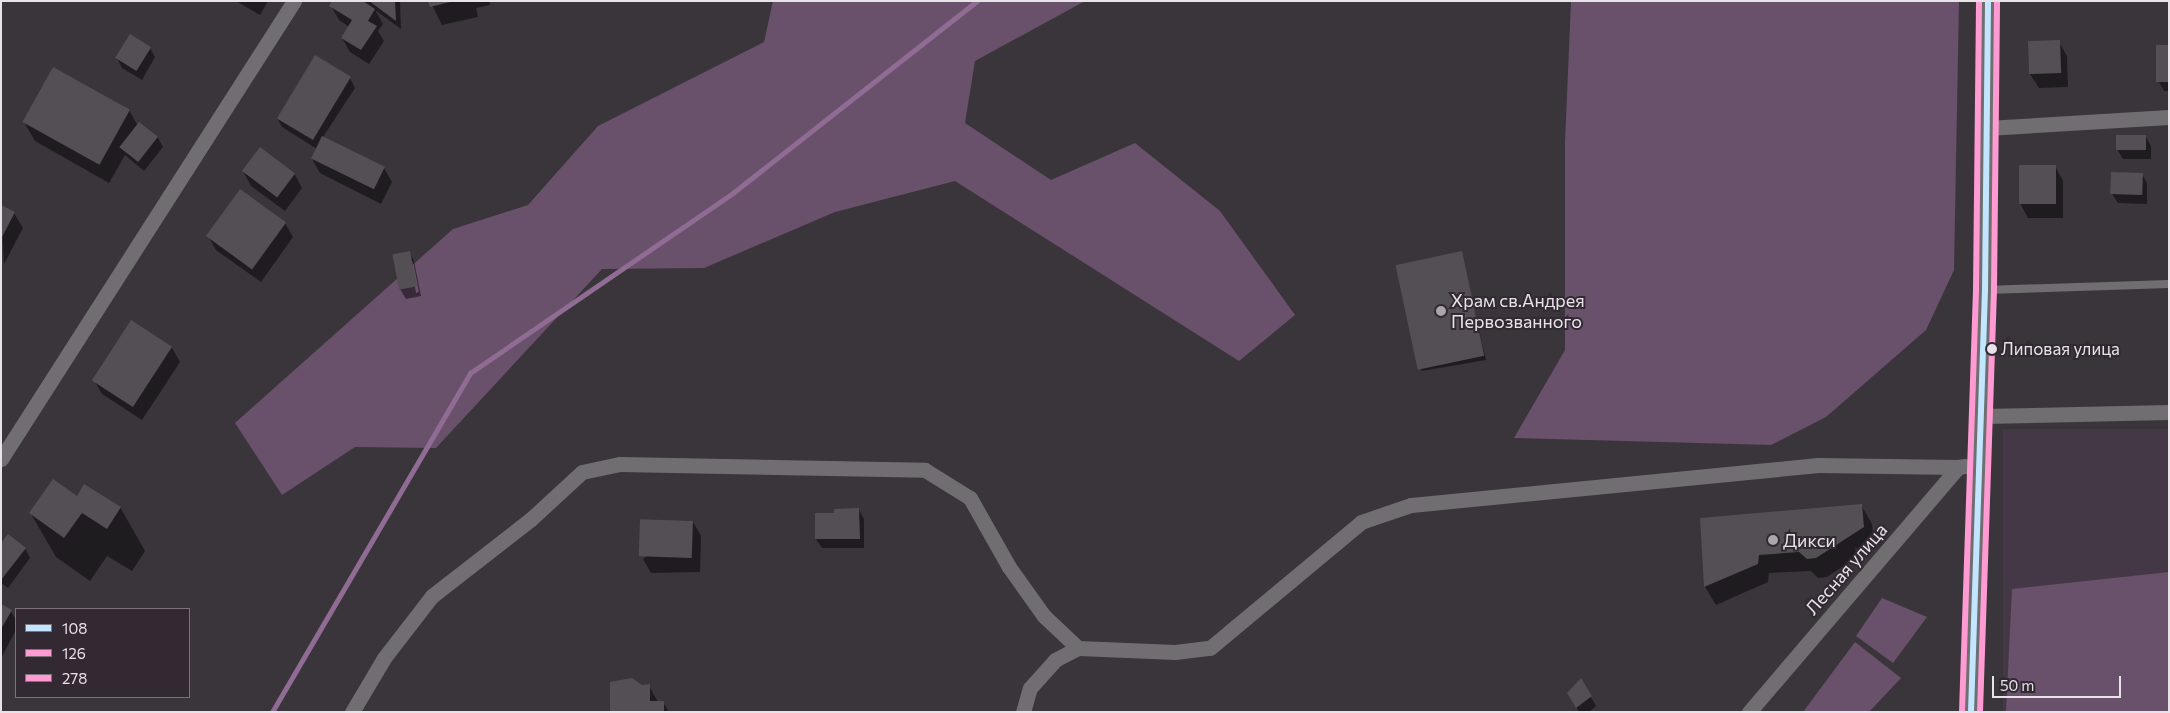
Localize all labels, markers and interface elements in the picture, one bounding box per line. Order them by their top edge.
place label: Храм св.Андрея Первозванного [1451,290,1585,332]
marker: Храм св.Андрея Первозванного [1435,305,1447,317]
place label: Липовая улица [2001,339,2120,359]
marker: Липовая улица [1987,344,1997,354]
street label: Лесная улица [1801,519,1891,619]
place label: Дикси [1783,529,1836,551]
marker: Дикси [1767,534,1779,546]
legend [15,608,190,698]
text: 108 [62,619,87,637]
text: 126 [62,644,86,662]
scale bar [1995,666,2124,698]
text: 278 [62,669,87,687]
text: 50 m [2000,676,2034,694]

